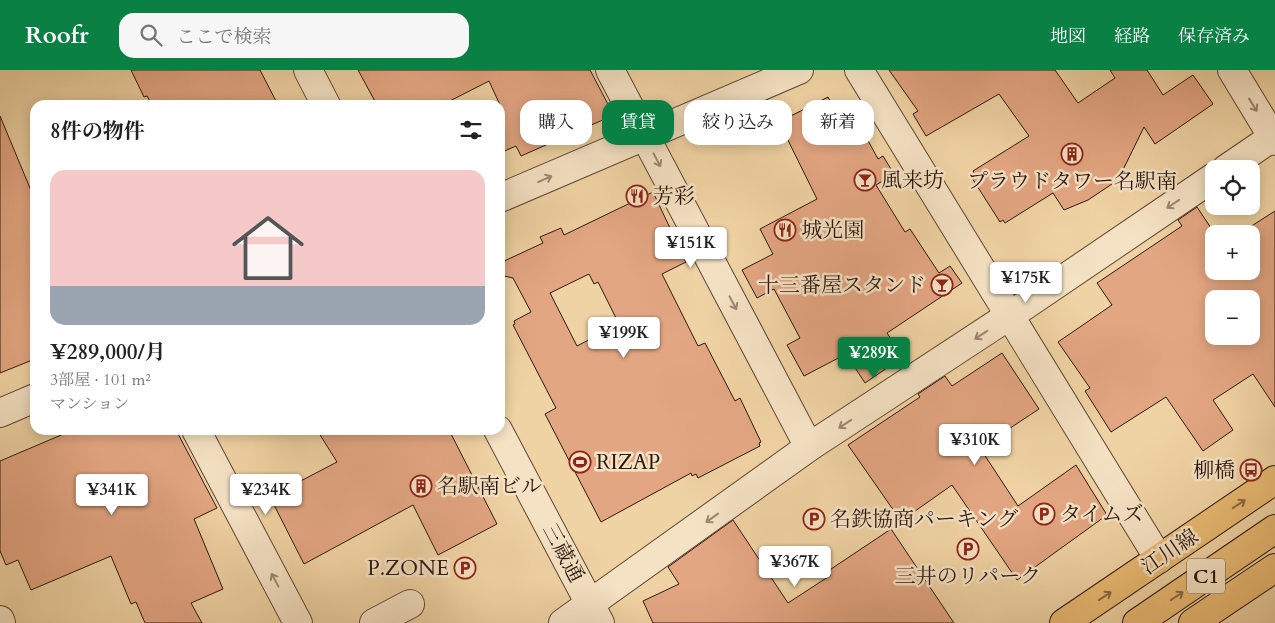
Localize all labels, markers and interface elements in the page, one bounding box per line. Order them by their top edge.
search box [119,13,469,58]
text: Roofr [25,19,89,52]
icon: search [137,21,165,49]
text: ここで検索 [177,24,272,50]
text: 地図 [1050,24,1086,49]
text: 経路 [1114,24,1150,49]
text: 保存済み [1178,24,1250,49]
one-way arrow [1249,98,1259,112]
chip: 購入 [520,100,592,145]
chip: 賃貸 [602,100,674,145]
chip: 絞り込み [684,100,792,145]
chip: 新着 [802,100,874,145]
icon: filters [457,116,485,144]
text: 8件の物件 [50,117,145,146]
building icon: プラウドタワー名駅南 [1060,142,1084,166]
one-way arrow [652,152,662,167]
map controls [1205,160,1260,345]
button: locate [1205,160,1260,215]
place label: 風来坊 [881,166,944,195]
place label: プラウドタワー名駅南 [967,167,1177,196]
bar icon: 風来坊 [853,168,877,192]
one-way arrow [537,173,552,183]
place label: 芳彩 [653,182,695,211]
restaurant icon: 芳彩 [625,184,649,208]
one-way arrow [1167,199,1181,209]
icon: home [223,203,313,293]
place label: 城光園 [801,216,864,245]
restaurant icon: 城光園 [773,218,797,242]
button: + [1205,225,1260,280]
pin: ¥151K [656,226,726,269]
text: ¥151K [666,232,716,254]
pin: ¥175K [991,262,1061,304]
text: ¥175K [1001,267,1051,289]
place label: 十三番屋スタンド [758,271,926,300]
bar icon: 十三番屋スタンド [930,273,954,297]
button: − [1205,290,1260,345]
one-way arrow [728,296,738,311]
pin: ¥199K [589,316,659,359]
text: ¥199K [599,322,649,344]
one-way arrow [974,329,988,340]
pin: ¥289K [839,336,909,379]
text: ¥289,000/月 [50,338,166,367]
text: ¥289K [849,342,899,364]
text: 3部屋 · 101 m² [50,369,151,391]
text: マンション [50,393,129,415]
one-way arrow [838,419,852,429]
pin: ¥310K [940,424,1010,466]
text: ¥310K [950,429,1000,451]
place label: RIZAP [596,448,660,477]
sports icon: RIZAP [568,450,592,474]
place label: 柳橋 [1193,456,1235,485]
bus stop icon: 柳橋 [1239,458,1263,482]
place label: 名駅南ビル [437,472,542,501]
pin: ¥341K [77,474,147,516]
pin: ¥234K [231,474,301,516]
building icon: 名駅南ビル [409,474,433,498]
text: ¥341K [87,479,137,501]
text: ¥234K [241,479,291,501]
one-way arrow [1232,499,1246,509]
place label: タイムズ [1060,500,1144,529]
parking icon: タイムズ [1032,502,1056,526]
place label: 名鉄協商パーキング [830,505,1018,534]
parking icon: 名鉄協商パーキング [802,507,826,531]
one-way arrow [706,512,719,523]
street label: 三蔵通 [535,518,591,588]
street label: 江川線 [1136,522,1204,582]
parking icon: 三井のリパーク [956,537,980,561]
pin: ¥367K [760,546,830,588]
text: ¥367K [770,551,820,573]
place label: P.ZONE [367,554,449,583]
parking icon: P.ZONE [453,556,477,580]
road number: C1 [1187,558,1225,594]
place label: 三井のリパーク [895,562,1041,591]
one-way arrow [270,573,279,588]
one-way arrow [1170,590,1184,601]
one-way arrow [1098,591,1112,601]

